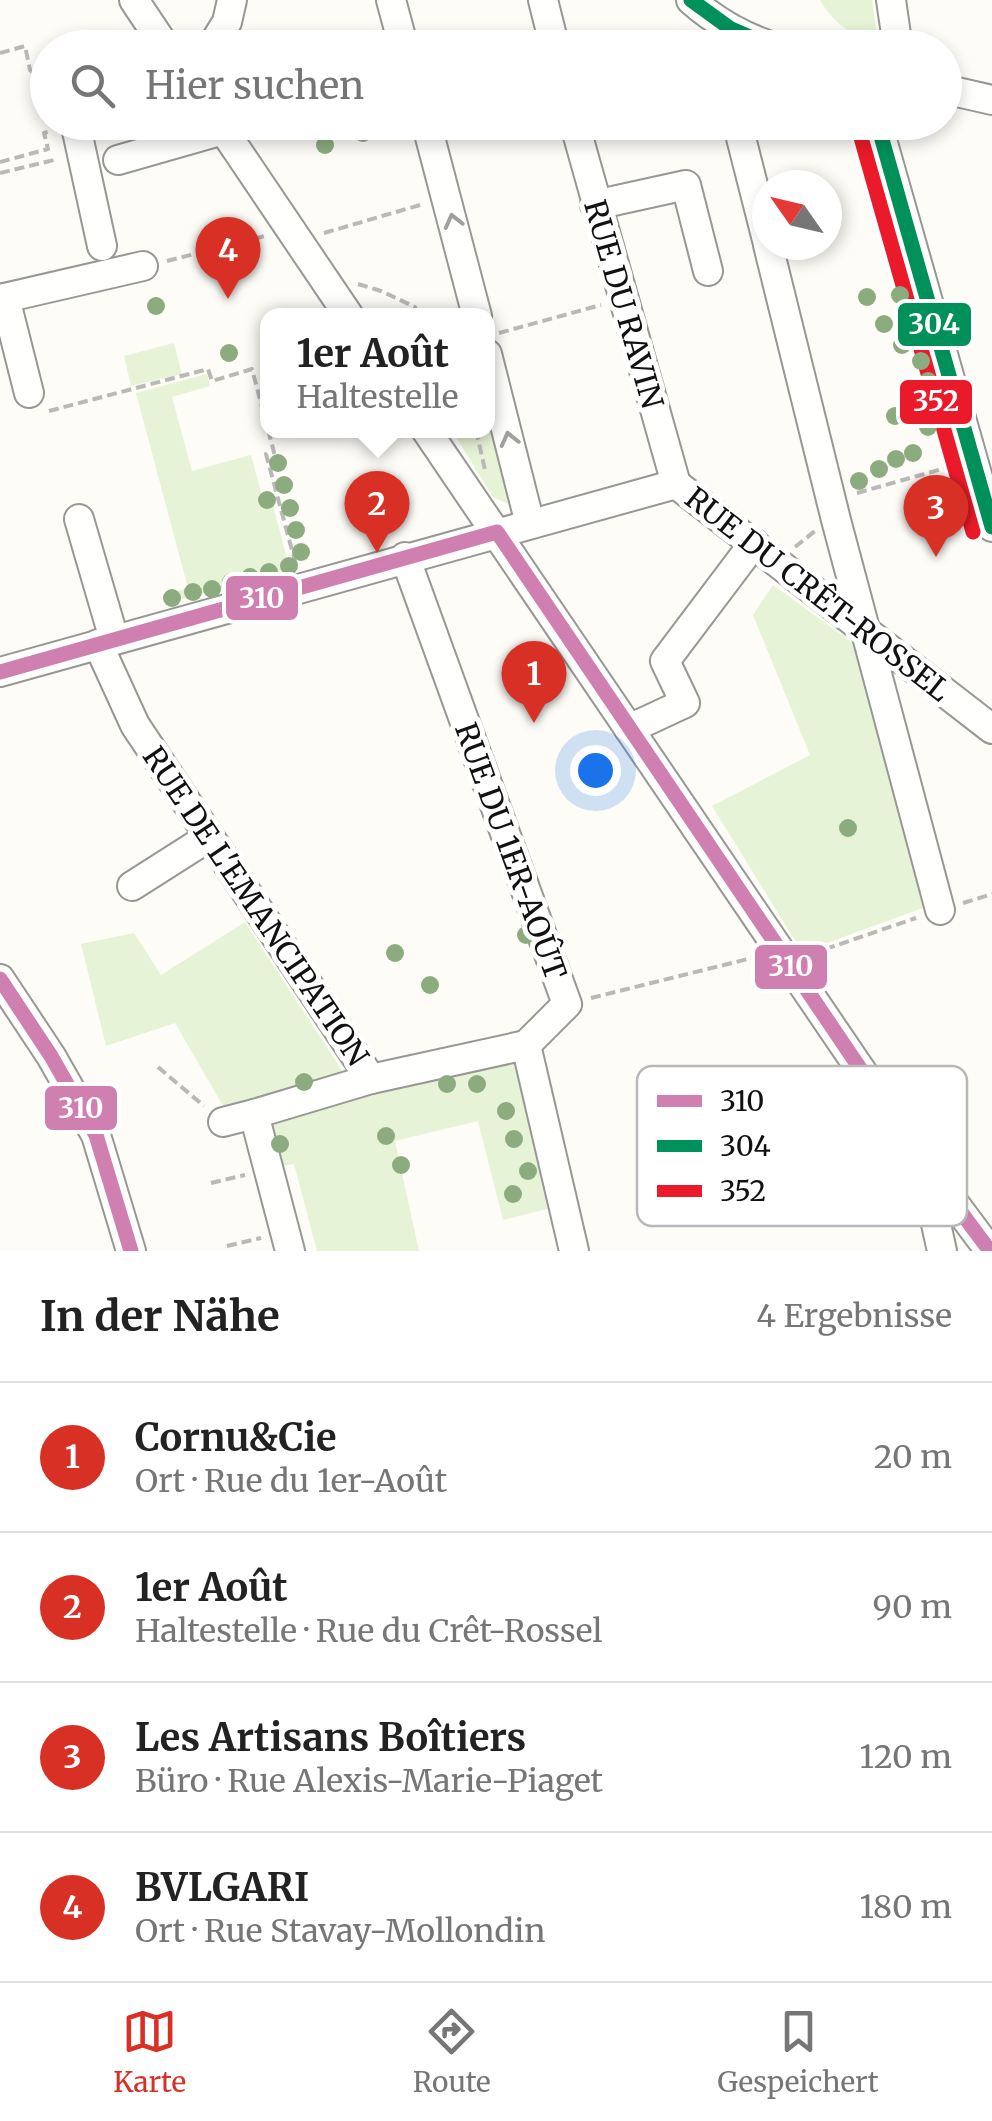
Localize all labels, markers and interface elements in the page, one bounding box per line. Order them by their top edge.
search box [30,30,962,140]
icon: search [65,58,120,113]
text: Hier suchen [145,62,364,109]
north arrow [752,170,842,260]
street label: RUE DU RAVIN [576,195,672,413]
one-way arrow [444,213,465,230]
pin: 4 [196,216,260,299]
line badge: 304 [896,301,973,348]
text: 304 [908,306,960,342]
popup [260,308,495,438]
text: 1er Août [297,330,449,377]
text: Haltestelle [297,377,458,417]
line badge: 352 [898,378,974,426]
text: 352 [913,383,959,419]
one-way arrow [499,431,520,448]
pin: 2 [344,470,410,553]
pin: 3 [904,474,968,557]
street label: RUE DU CRÊT-ROSSEL [678,479,958,710]
line badge: 310 [224,574,300,622]
text: 310 [239,580,285,616]
pin: 1 [502,640,566,723]
street label: RUE DU 1ER-AOÛT [447,717,575,985]
street label: RUE DE L'EMANCIPATION [135,739,377,1073]
your location [570,745,621,796]
line badge: 310 [753,943,829,991]
text: 310 [768,948,814,984]
legend [637,1066,967,1226]
text: 310 [720,1083,764,1119]
line badge: 310 [43,1084,119,1132]
text: 310 [58,1090,104,1126]
text: 304 [720,1128,771,1164]
text: 352 [720,1173,766,1209]
text: In der Nähe [40,1290,280,1342]
text: 4 Ergebnisse [756,1296,952,1336]
text: Cornu&Cie [135,1414,337,1461]
text: 1 [65,1437,80,1477]
text: 20 m [874,1437,952,1477]
text: Ort · Rue du 1er-Août [135,1461,447,1501]
text: 1er Août [135,1564,288,1611]
text: 2 [63,1587,82,1627]
text: 90 m [873,1587,952,1627]
text: Haltestelle · Rue du Crêt-Rossel [135,1611,602,1651]
text: Les Artisans Boîtiers [135,1714,526,1761]
text: 3 [63,1737,82,1777]
text: 120 m [860,1737,952,1777]
text: Büro · Rue Alexis-Marie-Piaget [135,1761,603,1801]
text: BVLGARI [135,1864,309,1911]
text: 4 [62,1887,83,1927]
text: 180 m [860,1887,952,1927]
text: Ort · Rue Stavay-Mollondin [135,1911,545,1951]
tab: Karte [113,2004,186,2100]
tab: Route [413,2004,491,2100]
tab: Gespeichert [717,2004,879,2100]

